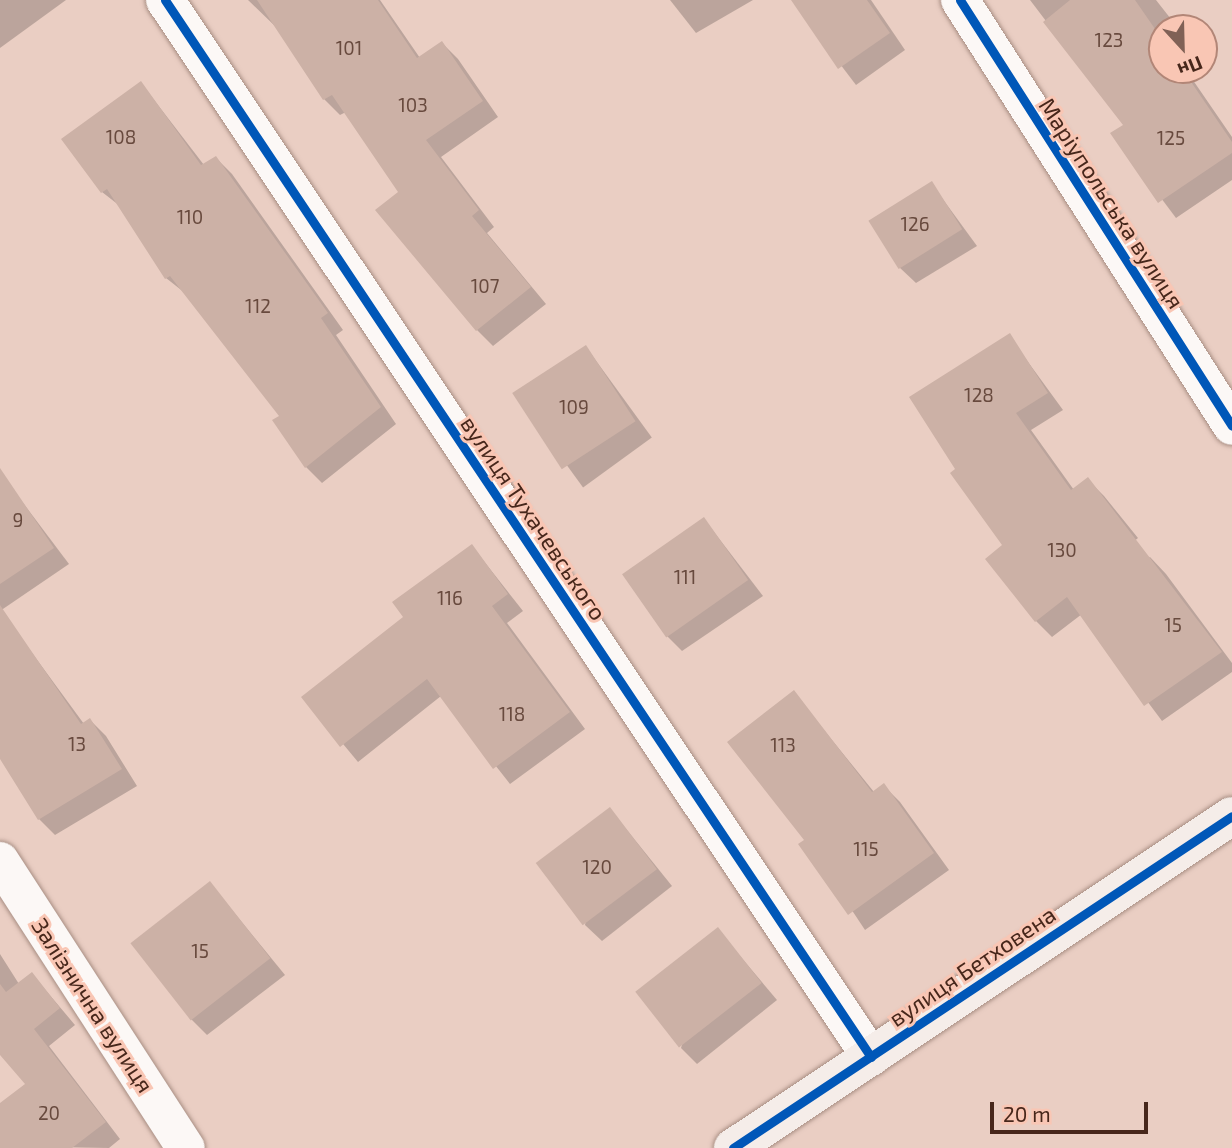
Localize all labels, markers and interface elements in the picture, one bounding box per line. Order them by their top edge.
north arrow [1148,14,1218,84]
house number: 123 [1095,29,1123,51]
house number: 101 [336,37,362,59]
text: Пн [1175,52,1206,82]
street label: Маріупольська вулиця [1034,93,1190,313]
house number: 103 [398,94,428,116]
house number: 108 [106,126,136,148]
house number: 125 [1157,127,1185,149]
house number: 110 [177,206,203,228]
house number: 126 [900,213,930,235]
house number: 107 [471,275,499,297]
house number: 112 [245,295,271,317]
house number: 128 [964,384,994,406]
house number: 109 [559,396,589,418]
street label: вулиця Тухачевського [455,411,613,625]
house number: 9 [13,509,23,531]
house number: 130 [1047,539,1077,561]
house number: 111 [674,566,696,588]
house number: 116 [437,587,463,609]
house number: 15 [1164,614,1182,636]
house number: 118 [499,703,525,725]
house number: 13 [68,733,86,755]
house number: 113 [770,734,796,756]
house number: 115 [853,838,879,860]
house number: 120 [582,856,612,878]
street label: вулиця Бетховена [883,900,1061,1032]
street label: Залізнична вулиця [26,913,160,1097]
house number: 15 [191,940,209,962]
scale bar [994,1088,1152,1132]
text: 20 m [1003,1101,1051,1126]
house number: 20 [38,1102,60,1124]

